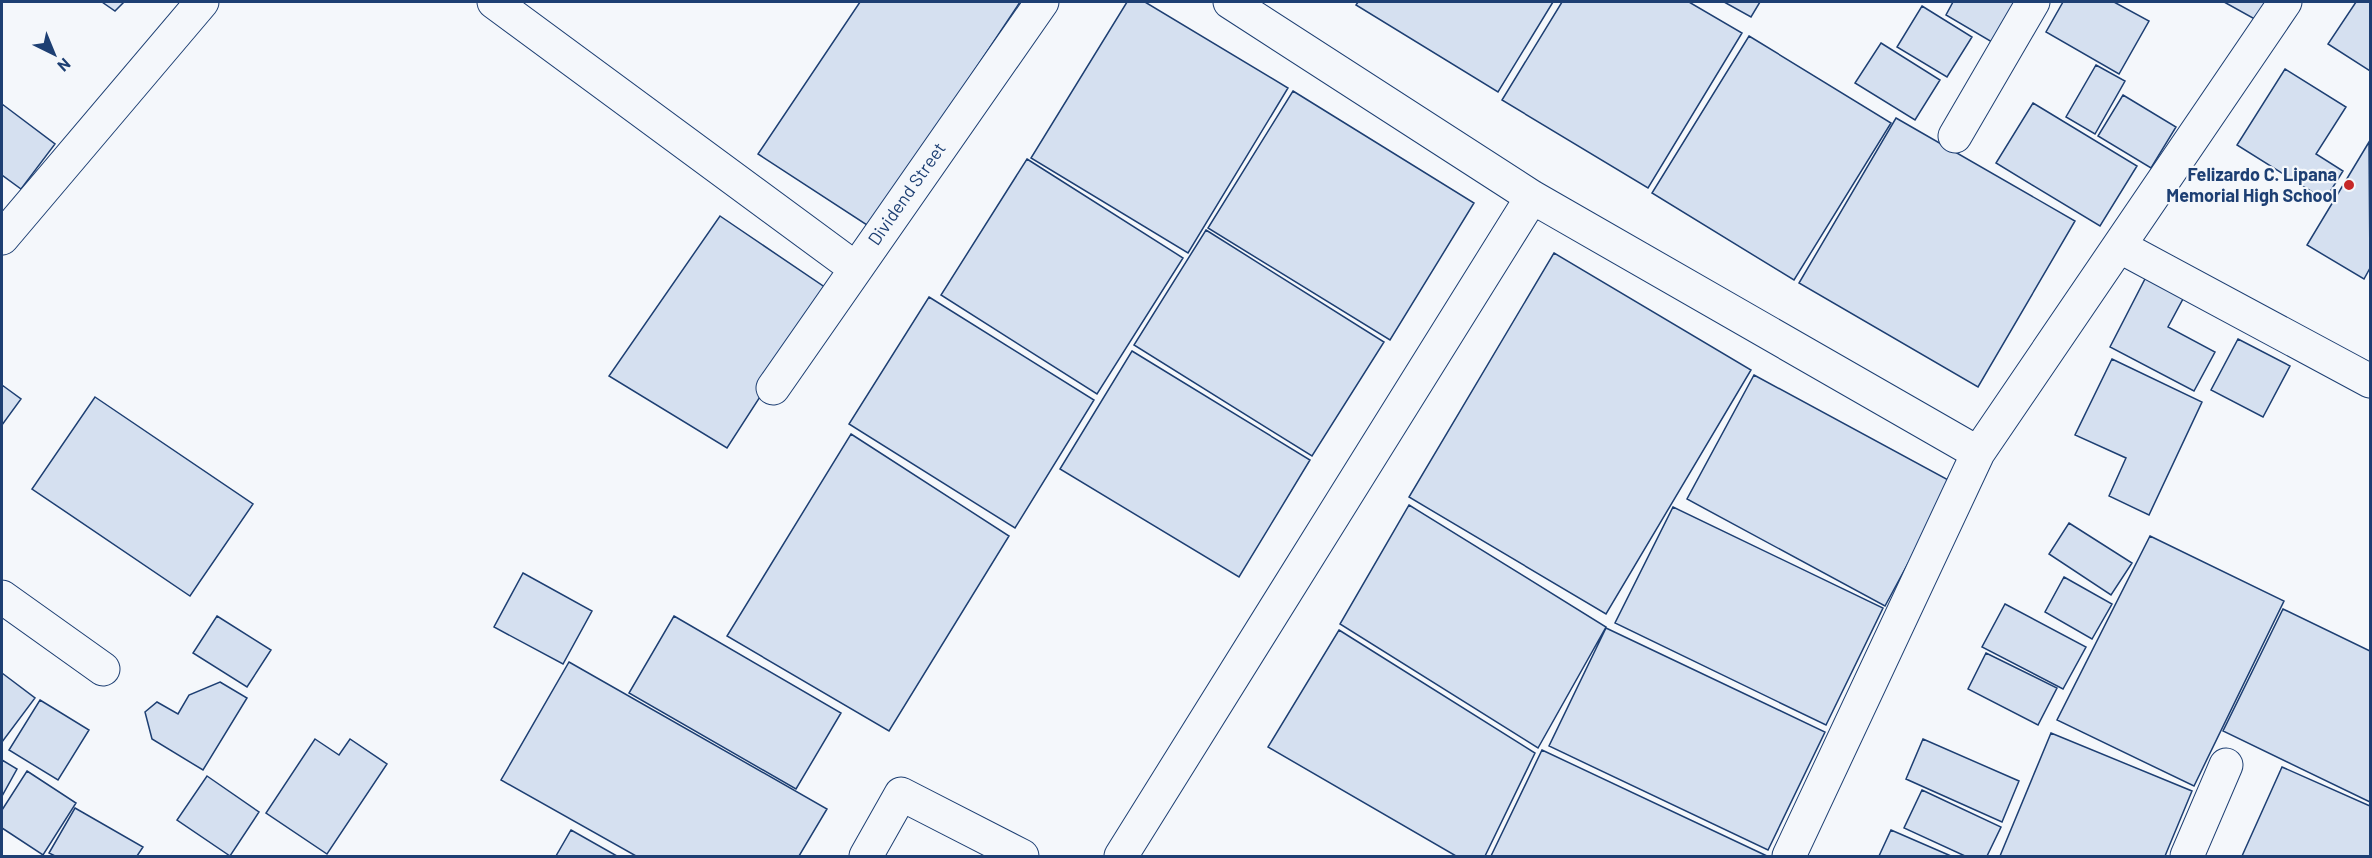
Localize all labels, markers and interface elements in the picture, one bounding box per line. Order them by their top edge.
north arrow [24,24,84,84]
text: N [54,55,75,76]
street label: Dividend Street [863,138,950,249]
place label: Felizardo C. Lipana Memorial High School [2166,163,2337,206]
marker: Felizardo C. Lipana Memorial High School [2342,178,2356,192]

